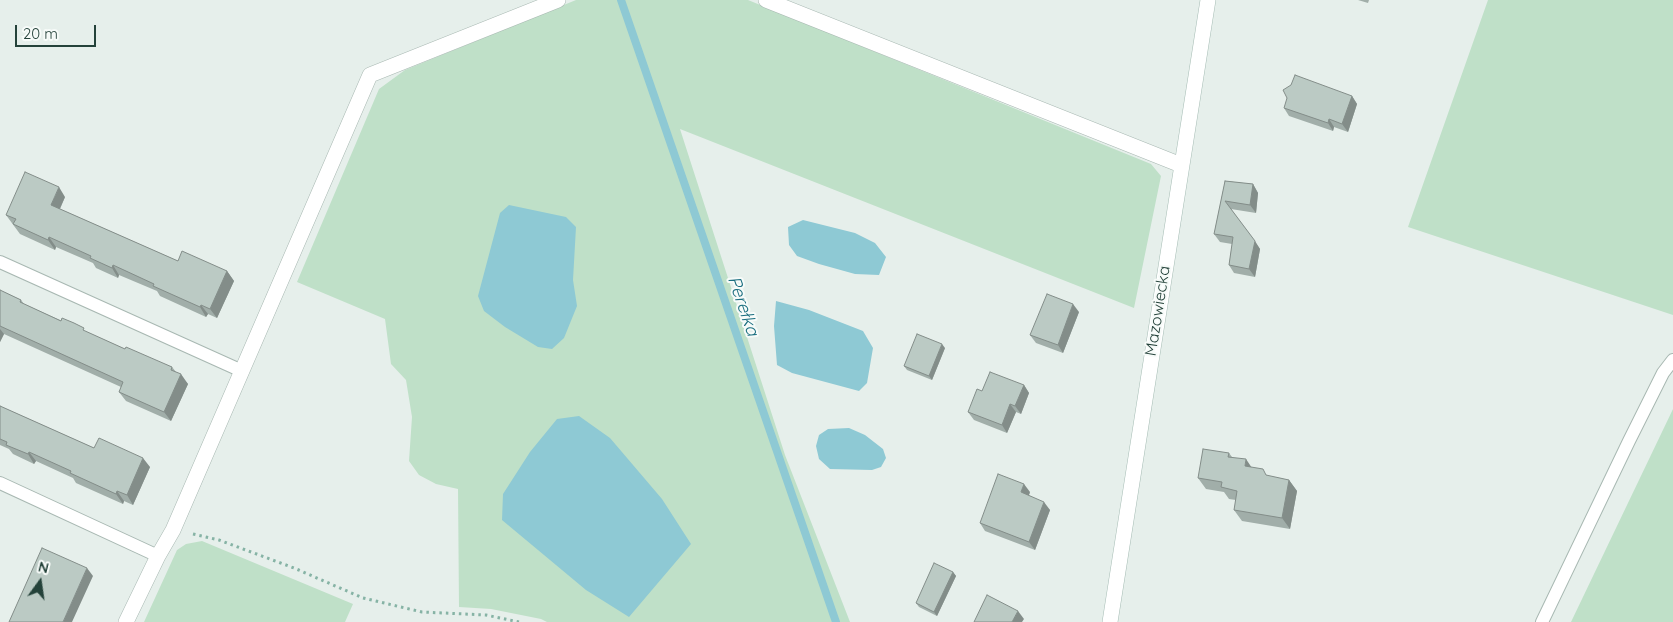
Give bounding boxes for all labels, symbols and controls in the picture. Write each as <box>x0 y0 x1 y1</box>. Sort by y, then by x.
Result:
scale bar <box>18 15 99 47</box>
text: 20 m <box>23 24 58 43</box>
street label: Mazowiecka <box>1141 265 1175 357</box>
water label: Perełka <box>723 273 763 339</box>
north arrow <box>15 557 65 607</box>
text: N <box>36 557 51 577</box>

